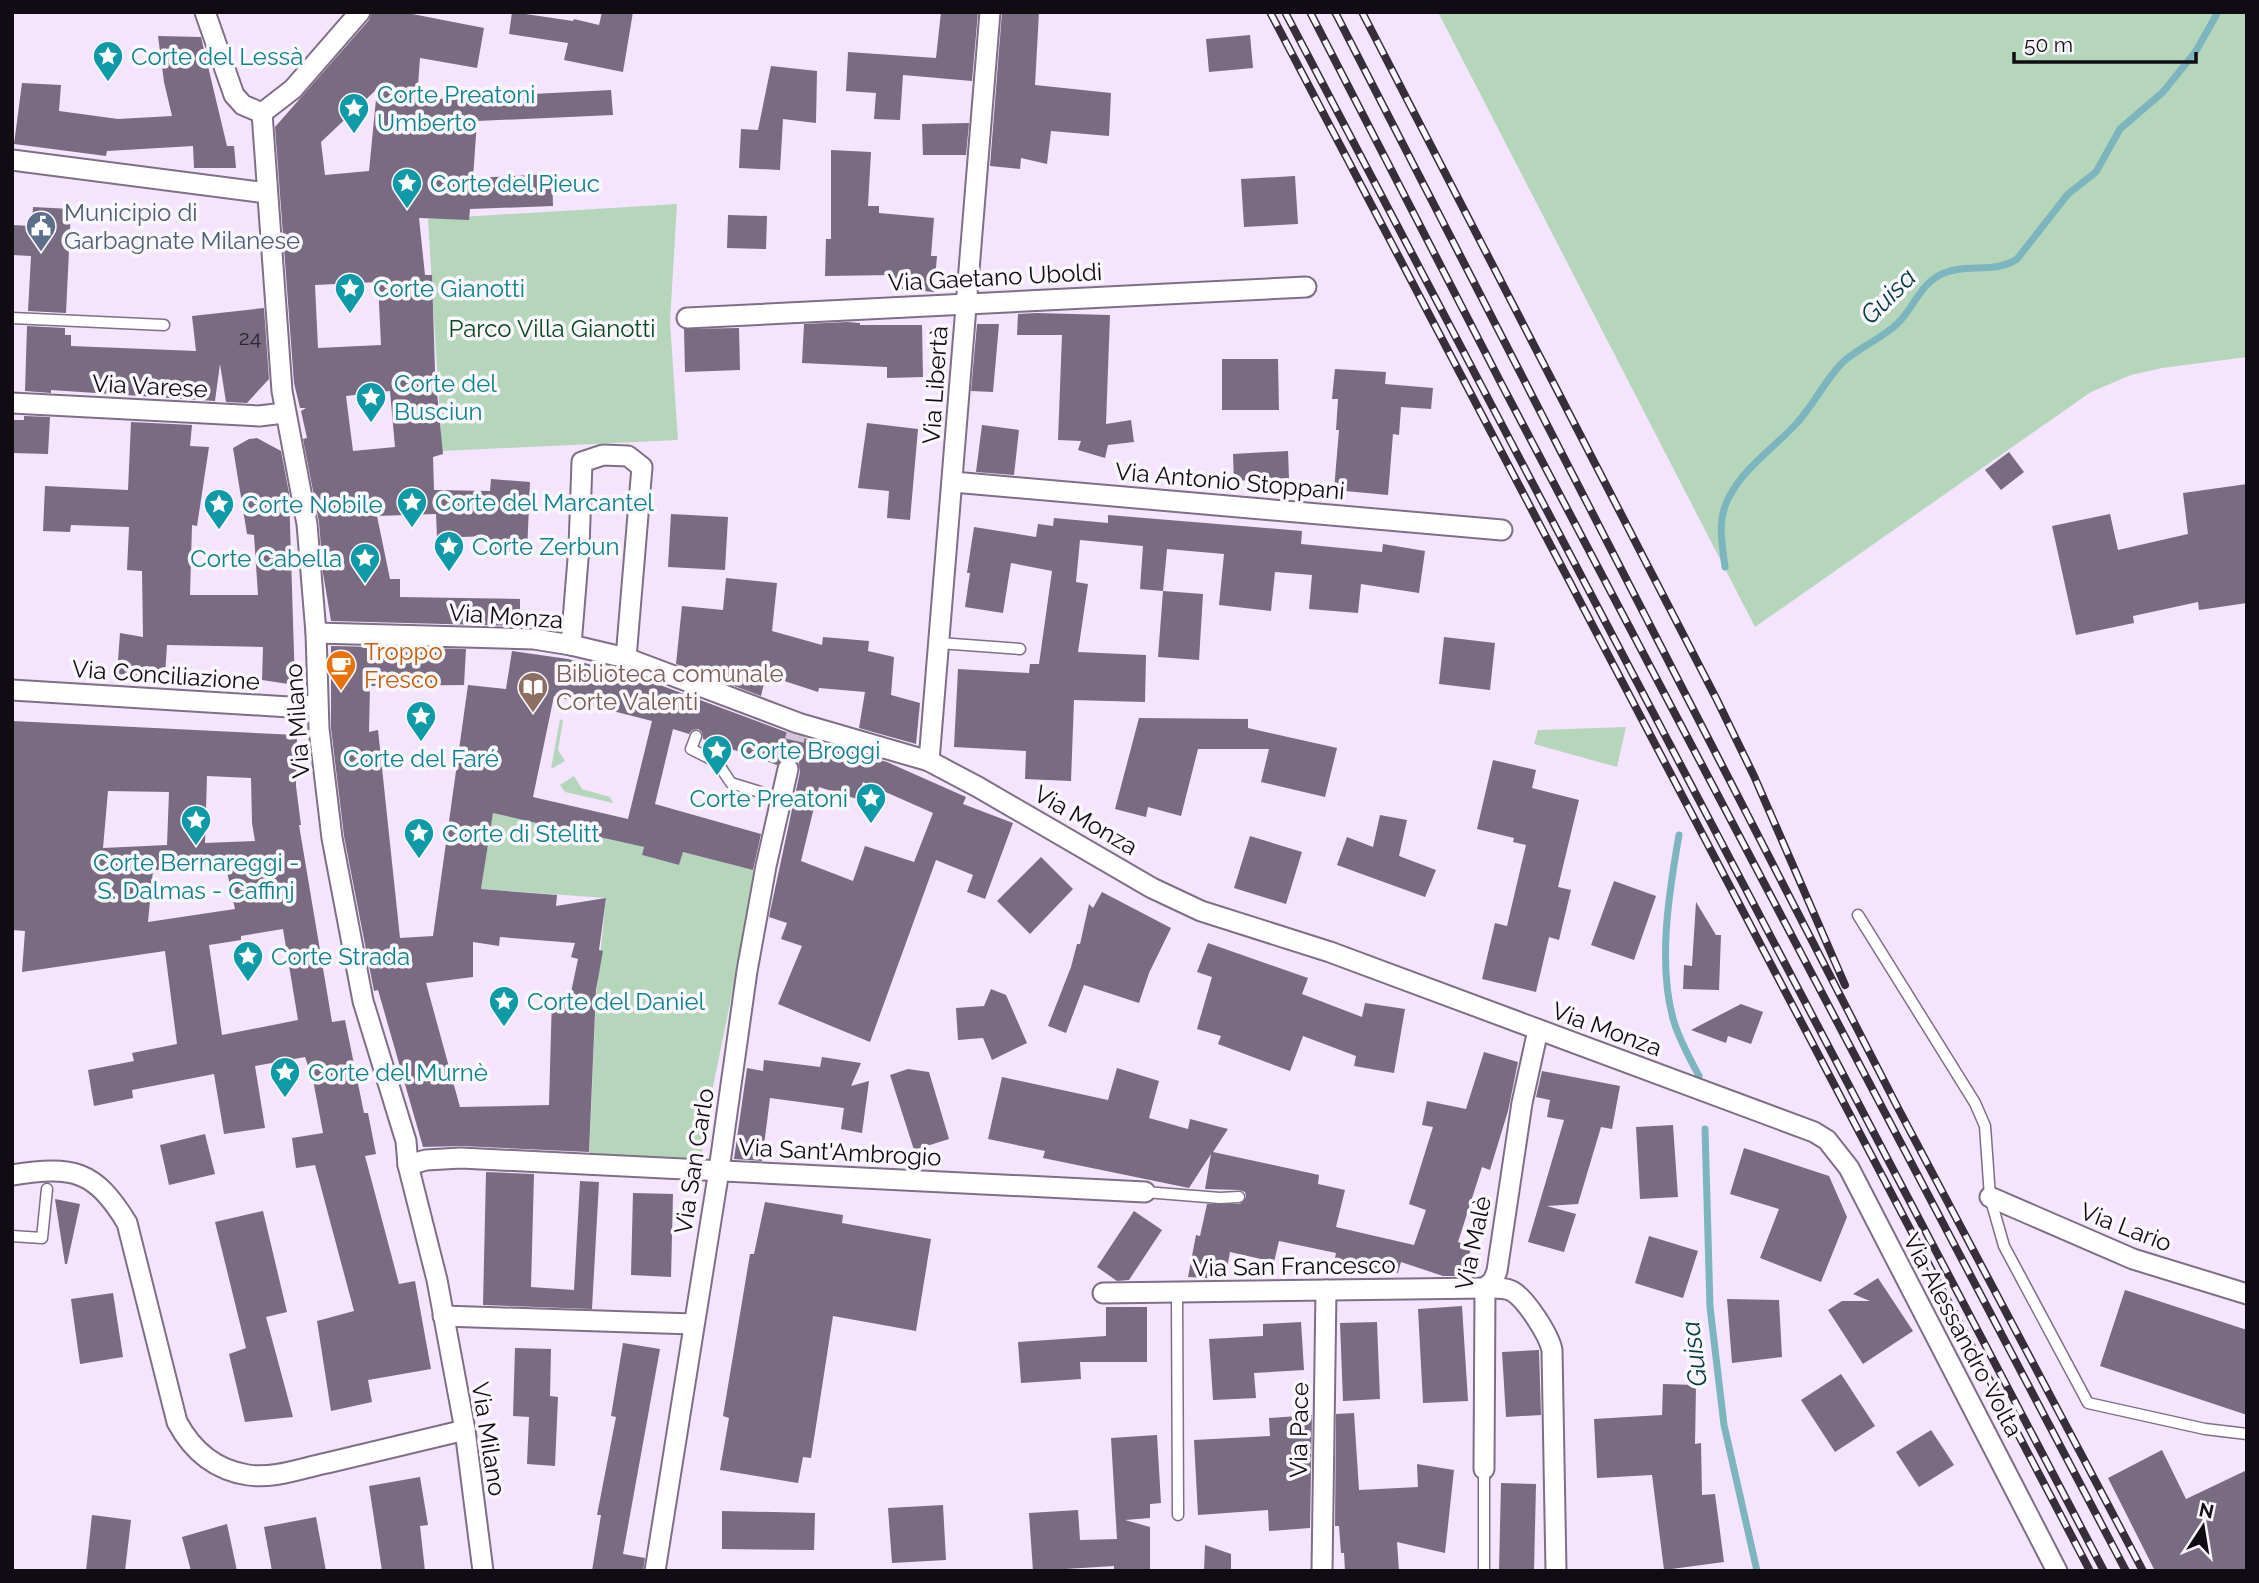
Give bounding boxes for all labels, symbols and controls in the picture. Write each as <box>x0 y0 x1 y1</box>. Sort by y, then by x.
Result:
scale bar <box>2014 21 2196 65</box>
text: 50 m <box>2024 32 2073 57</box>
place icon: Corte del Lessà <box>91 39 125 83</box>
place label: Corte del Lessà <box>131 42 303 71</box>
place label: Corte Preatoni Umberto <box>377 80 536 137</box>
place icon: Corte Preatoni Umberto <box>337 91 371 135</box>
place icon: Corte del Pieuc <box>390 166 424 210</box>
place label: Corte del Pieuc <box>430 169 600 198</box>
place label: Municipio di Garbagnate Milanese <box>64 198 300 255</box>
public building icon: Municipio di Garbagnate Milanese <box>24 209 58 253</box>
street label: Via Gaetano Uboldi <box>887 257 1103 297</box>
water label: Guisa <box>1854 262 1922 330</box>
place icon: Corte Gianotti <box>333 271 367 315</box>
place label: Corte Gianotti <box>373 274 525 303</box>
park label: Parco Villa Gianotti <box>448 314 656 343</box>
house number: 24 <box>239 325 261 350</box>
street label: Via Libertà <box>916 325 954 445</box>
street label: Via Varese <box>91 368 209 404</box>
place label: Corte del Busciun <box>394 369 497 426</box>
place icon: Corte del Busciun <box>354 380 388 424</box>
street label: Via Antonio Stoppani <box>1114 457 1346 505</box>
place icon: Corte del Marcantel <box>395 485 429 529</box>
place icon: Corte Nobile <box>202 487 236 531</box>
place label: Corte del Marcantel <box>435 488 654 517</box>
place label: Corte Nobile <box>242 490 382 519</box>
place icon: Corte Zerbun <box>432 529 466 573</box>
place label: Corte Zerbun <box>472 532 620 561</box>
place icon: Corte Cabella <box>348 541 382 585</box>
place label: Corte Cabella <box>190 544 342 573</box>
street label: Via Monza <box>448 598 564 634</box>
place label: Troppo Fresco <box>364 637 443 694</box>
cafe icon: Troppo Fresco <box>324 648 358 692</box>
street label: Via Conciliazione <box>71 654 261 696</box>
place label: Biblioteca comunale Corte Valenti <box>556 659 784 716</box>
street label: Via Milano <box>279 663 315 779</box>
library icon: Biblioteca comunale Corte Valenti <box>516 670 550 714</box>
place icon: Corte del Faré <box>404 699 438 743</box>
place icon: Corte Broggi <box>700 733 734 777</box>
place label: Corte Broggi <box>740 736 880 765</box>
place label: Corte del Faré <box>343 744 499 773</box>
street label: Via Monza <box>1029 779 1143 861</box>
place icon: Corte Preatoni <box>854 781 888 825</box>
place label: Corte Preatoni <box>689 784 848 813</box>
place icon: Corte Bernareggi - S. Dalmas - Caffinj <box>179 803 213 847</box>
place icon: Corte di Stelitt <box>402 816 436 860</box>
place label: Corte di Stelitt <box>442 819 600 848</box>
place label: Corte Bernareggi - S. Dalmas - Caffinj <box>93 848 299 905</box>
place icon: Corte Strada <box>231 939 265 983</box>
place label: Corte Strada <box>271 942 410 971</box>
place icon: Corte del Daniel <box>487 984 521 1028</box>
place label: Corte del Daniel <box>527 987 706 1016</box>
street label: Via Monza <box>1548 996 1666 1062</box>
place icon: Corte del Murnè <box>268 1055 302 1099</box>
place label: Corte del Murnè <box>308 1058 488 1087</box>
street label: Via San Carlo <box>668 1086 720 1236</box>
street label: Via Sant'Ambrogio <box>738 1132 942 1172</box>
street label: Via Malè <box>1449 1193 1497 1293</box>
street label: Via Lario <box>2076 1196 2176 1258</box>
street label: Via Alessandro Volta <box>1897 1228 2029 1442</box>
street label: Via San Francesco <box>1192 1250 1396 1282</box>
water label: Guisa <box>1675 1319 1713 1389</box>
street label: Via Milano <box>466 1380 512 1498</box>
street label: Via Pace <box>1284 1382 1314 1478</box>
north arrow <box>2168 1492 2238 1562</box>
text: N <box>2197 1498 2216 1523</box>

